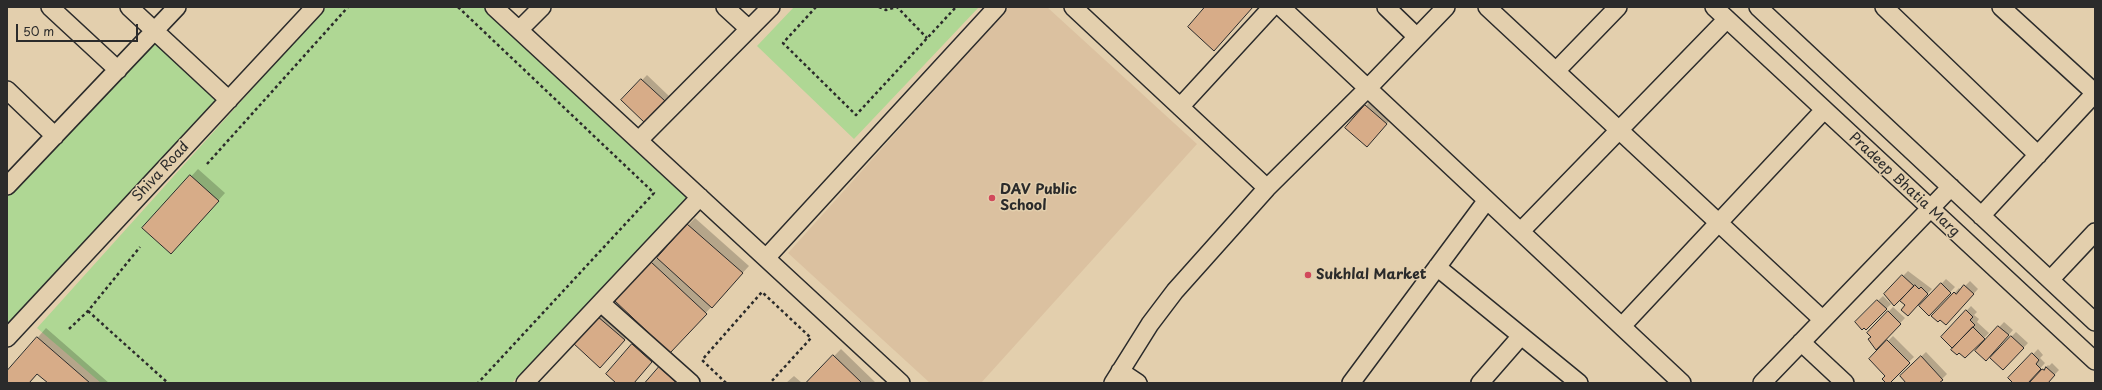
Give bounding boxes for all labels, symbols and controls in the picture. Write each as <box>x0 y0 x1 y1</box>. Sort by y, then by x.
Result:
scale bar <box>18 16 140 42</box>
text: 50 m <box>23 22 54 40</box>
street label: Pradeep Bhatia Marg <box>1845 129 1963 241</box>
street label: Shiva Road <box>129 139 193 205</box>
place label: DAV Public School <box>1000 182 1077 214</box>
marker: DAV Public School <box>987 193 997 203</box>
place label: Sukhlal Market <box>1316 267 1426 283</box>
marker: Sukhlal Market <box>1303 270 1313 280</box>

